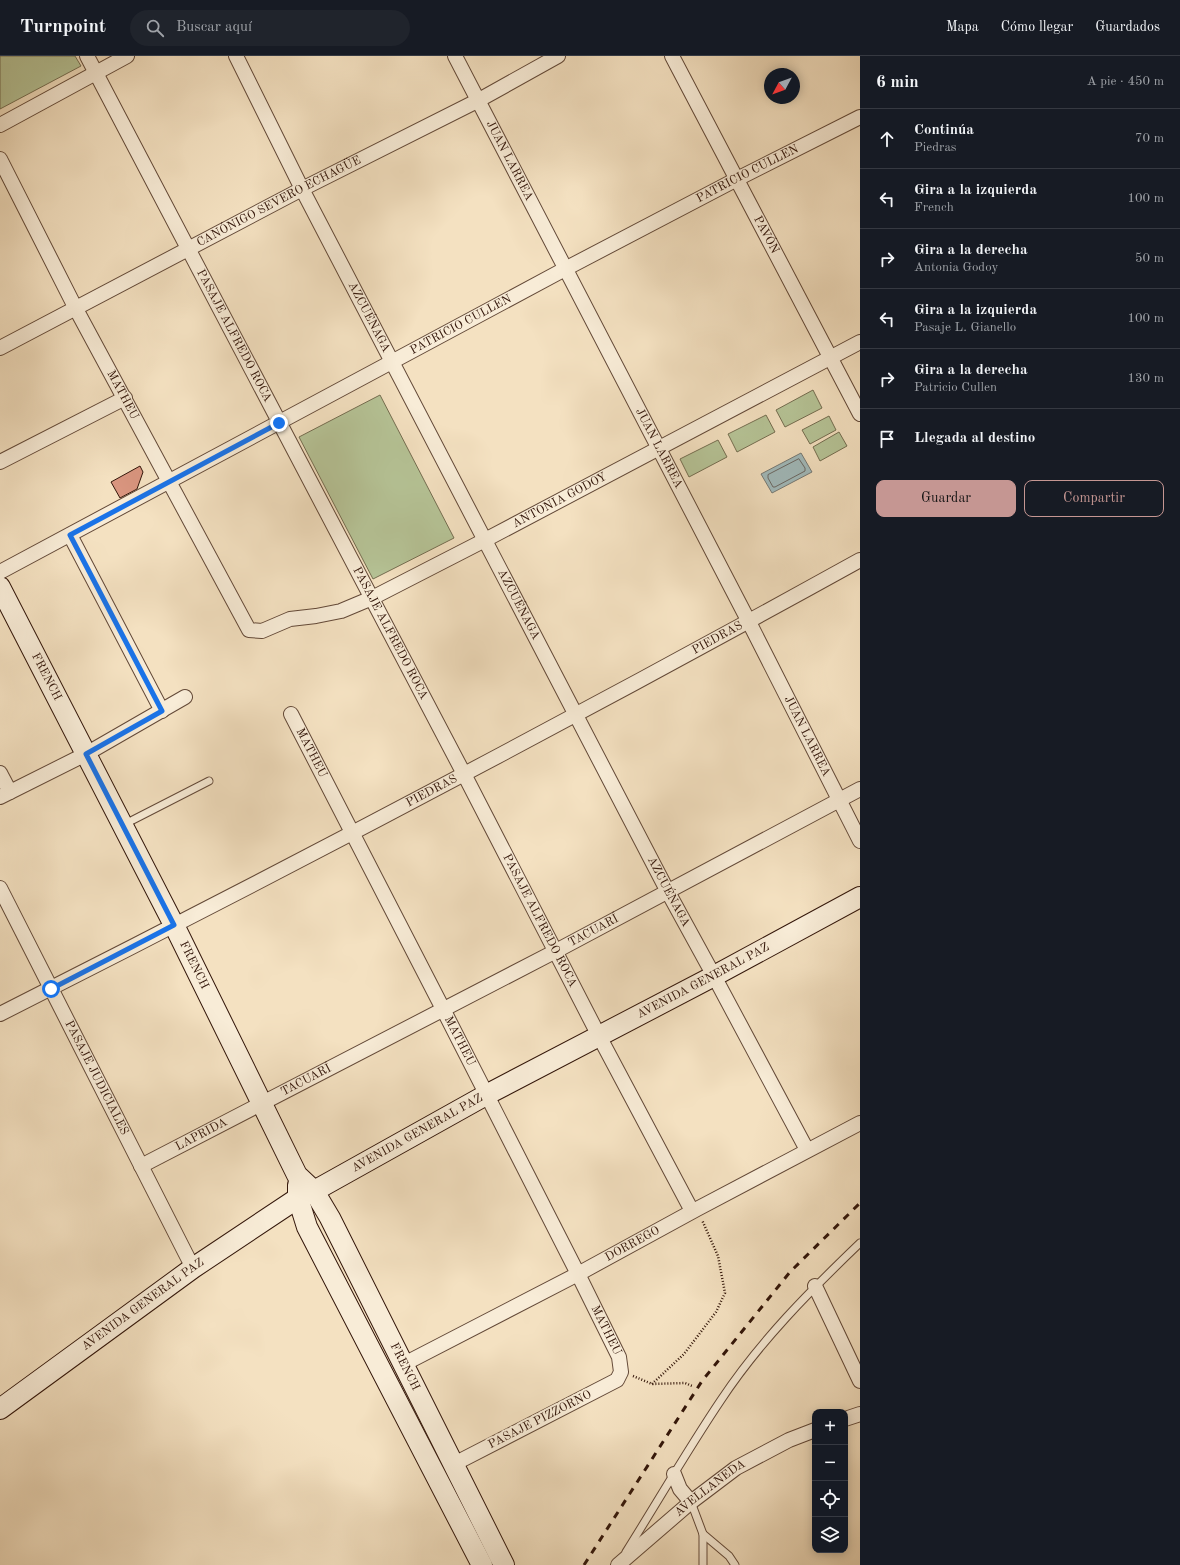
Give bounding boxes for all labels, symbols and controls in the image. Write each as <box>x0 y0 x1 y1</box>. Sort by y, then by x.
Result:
search box <box>130 10 410 46</box>
icon: search <box>144 17 166 39</box>
text: Turnpoint <box>20 18 106 37</box>
text: Buscar aquí <box>176 20 252 35</box>
text: Mapa <box>946 20 979 34</box>
text: Cómo llegar <box>1001 20 1073 34</box>
text: Guardados <box>1095 20 1160 34</box>
north arrow <box>764 68 800 104</box>
text: 6 min <box>876 74 919 91</box>
text: A pie · 450 m <box>1087 75 1164 88</box>
street label: JUAN LARREA <box>484 119 535 203</box>
text: Continúa <box>914 123 974 138</box>
icon: ahead <box>876 128 898 150</box>
text: 70 m <box>1135 132 1164 145</box>
text: Piedras <box>914 141 957 154</box>
street label: PATRICIO CULLEN <box>695 143 801 205</box>
street label: CANÓNIGO SEVERO ECHAGÜE <box>195 154 363 249</box>
text: Gira a la izquierda <box>914 183 1037 198</box>
icon: left <box>876 188 898 210</box>
text: 100 m <box>1127 192 1164 205</box>
text: French <box>914 201 954 214</box>
street label: PAVÓN <box>751 214 781 256</box>
text: Gira a la derecha <box>914 243 1028 258</box>
icon: right <box>876 248 898 270</box>
text: 50 m <box>1135 252 1164 265</box>
text: Antonia Godoy <box>914 261 998 274</box>
street label: PASAJE ALFREDO ROCA <box>194 268 274 404</box>
street label: AZCUÉNAGA <box>346 280 392 354</box>
street label: PATRICIO CULLEN <box>408 293 514 357</box>
text: Gira a la izquierda <box>914 303 1037 318</box>
icon: left <box>876 308 898 330</box>
text: 100 m <box>1127 312 1164 325</box>
text: Pasaje L. Gianello <box>914 321 1016 334</box>
text: Gira a la derecha <box>914 363 1028 378</box>
icon: right <box>876 368 898 390</box>
street label: MATHEU <box>104 369 141 422</box>
text: 130 m <box>1127 372 1164 385</box>
text: Patricio Cullen <box>914 381 997 394</box>
street label: JUAN LARREA <box>633 406 684 490</box>
route end <box>270 414 288 432</box>
icon: arrive <box>876 428 898 450</box>
text: Llegada al destino <box>914 431 1035 446</box>
street label: ANTONIA GODOY <box>511 471 609 530</box>
button: Guardar <box>876 480 1016 517</box>
button: Compartir <box>1024 480 1164 517</box>
street label: PASAJE ALFREDO ROCA <box>350 565 430 702</box>
street label: AZCUÉNAGA <box>495 567 542 642</box>
street label: PIEDRAS <box>690 620 745 657</box>
street label: FRENCH <box>29 651 63 703</box>
street label: JUAN LARREA <box>782 694 832 778</box>
street label: MATHEU <box>293 726 329 780</box>
street label: PIEDRAS <box>404 773 459 809</box>
street label: PASAJE ALFREDO ROCA <box>500 852 579 989</box>
street label: AZCUÉNAGA <box>645 855 692 929</box>
street label: TACUARÍ <box>567 910 621 949</box>
street label: FRENCH <box>177 939 211 991</box>
street label: AVENIDA GENERAL PAZ <box>635 941 772 1021</box>
route start <box>42 980 60 998</box>
street label: MATHEU <box>442 1014 477 1068</box>
street label: PASAJE JUDICIALES <box>62 1019 130 1137</box>
street label: TACUARÍ <box>279 1060 334 1098</box>
street label: AVENIDA GENERAL PAZ <box>350 1092 485 1175</box>
street label: LAPRIDA <box>174 1116 229 1153</box>
street label: DORREGO <box>603 1225 662 1264</box>
street label: AVENIDA GENERAL PAZ <box>80 1256 206 1353</box>
street label: MATHEU <box>588 1303 623 1358</box>
street label: FRENCH <box>388 1341 422 1393</box>
street label: PASAJE PIZZORNO <box>486 1389 594 1451</box>
map controls <box>812 1409 848 1553</box>
button: + <box>812 1409 848 1445</box>
button: − <box>812 1445 848 1481</box>
street label: AVELLANEDA <box>673 1458 747 1519</box>
button: locate <box>812 1481 848 1517</box>
button: layers <box>812 1517 848 1553</box>

